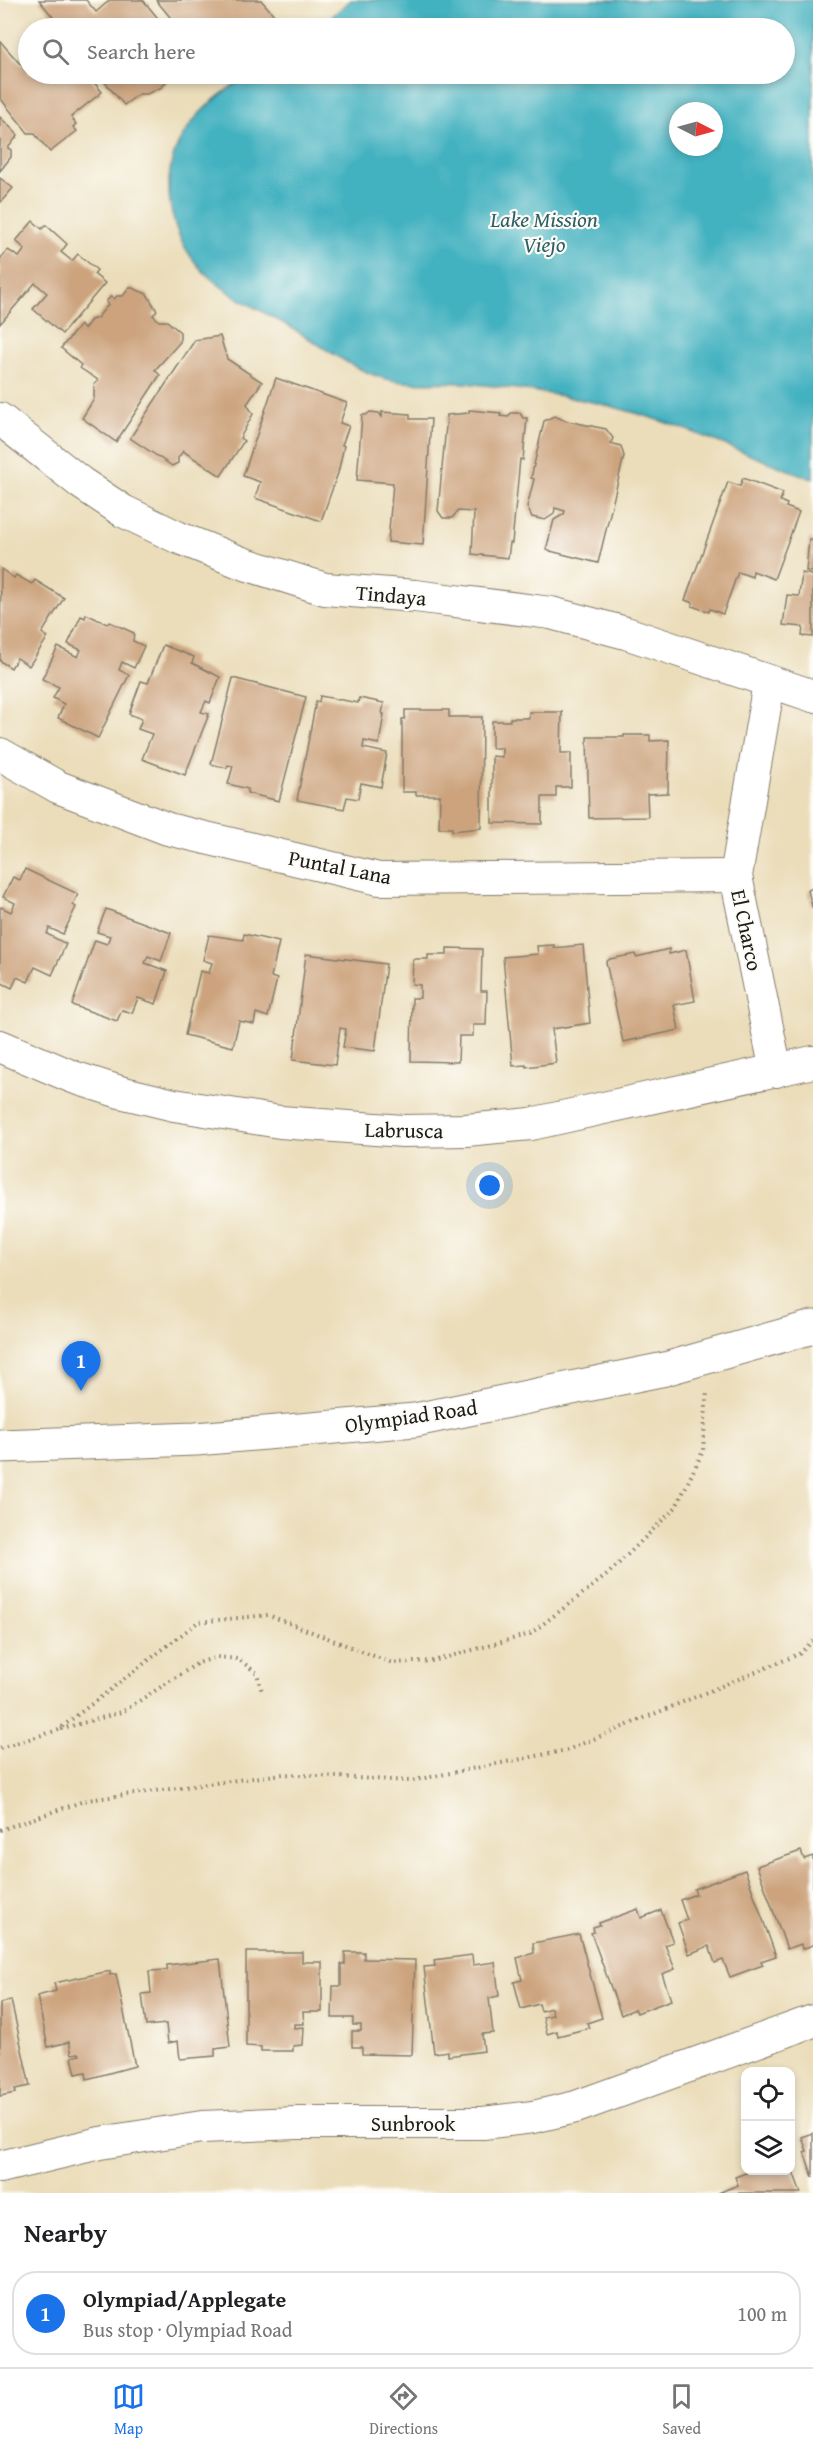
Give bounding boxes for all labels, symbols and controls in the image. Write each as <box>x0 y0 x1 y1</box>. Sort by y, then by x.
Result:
search box <box>18 18 795 84</box>
icon: search <box>39 35 72 68</box>
text: Search here <box>87 35 196 67</box>
north arrow <box>669 102 723 156</box>
water label: Lake Mission Viejo <box>489 203 598 260</box>
street label: Tindaya <box>354 576 428 614</box>
street label: Puntal Lana <box>286 842 394 892</box>
street label: El Charco <box>723 886 771 974</box>
street label: Labrusca <box>364 1114 444 1146</box>
your location <box>475 1171 504 1200</box>
pin: 1 <box>62 1342 100 1391</box>
street label: Olympiad Road <box>343 1391 480 1441</box>
map controls <box>741 2067 795 2175</box>
button: locate <box>741 2067 795 2121</box>
street label: Sunbrook <box>371 2108 456 2139</box>
button: layers <box>741 2121 795 2175</box>
text: Nearby <box>24 2213 107 2252</box>
text: Olympiad/Applegate <box>83 2283 286 2315</box>
text: 1 <box>40 2299 51 2328</box>
text: 100 m <box>737 2299 787 2328</box>
text: Bus stop · Olympiad Road <box>83 2315 292 2344</box>
tab: Map <box>112 2380 145 2440</box>
tab: Directions <box>369 2380 438 2440</box>
tab: Saved <box>662 2380 701 2440</box>

